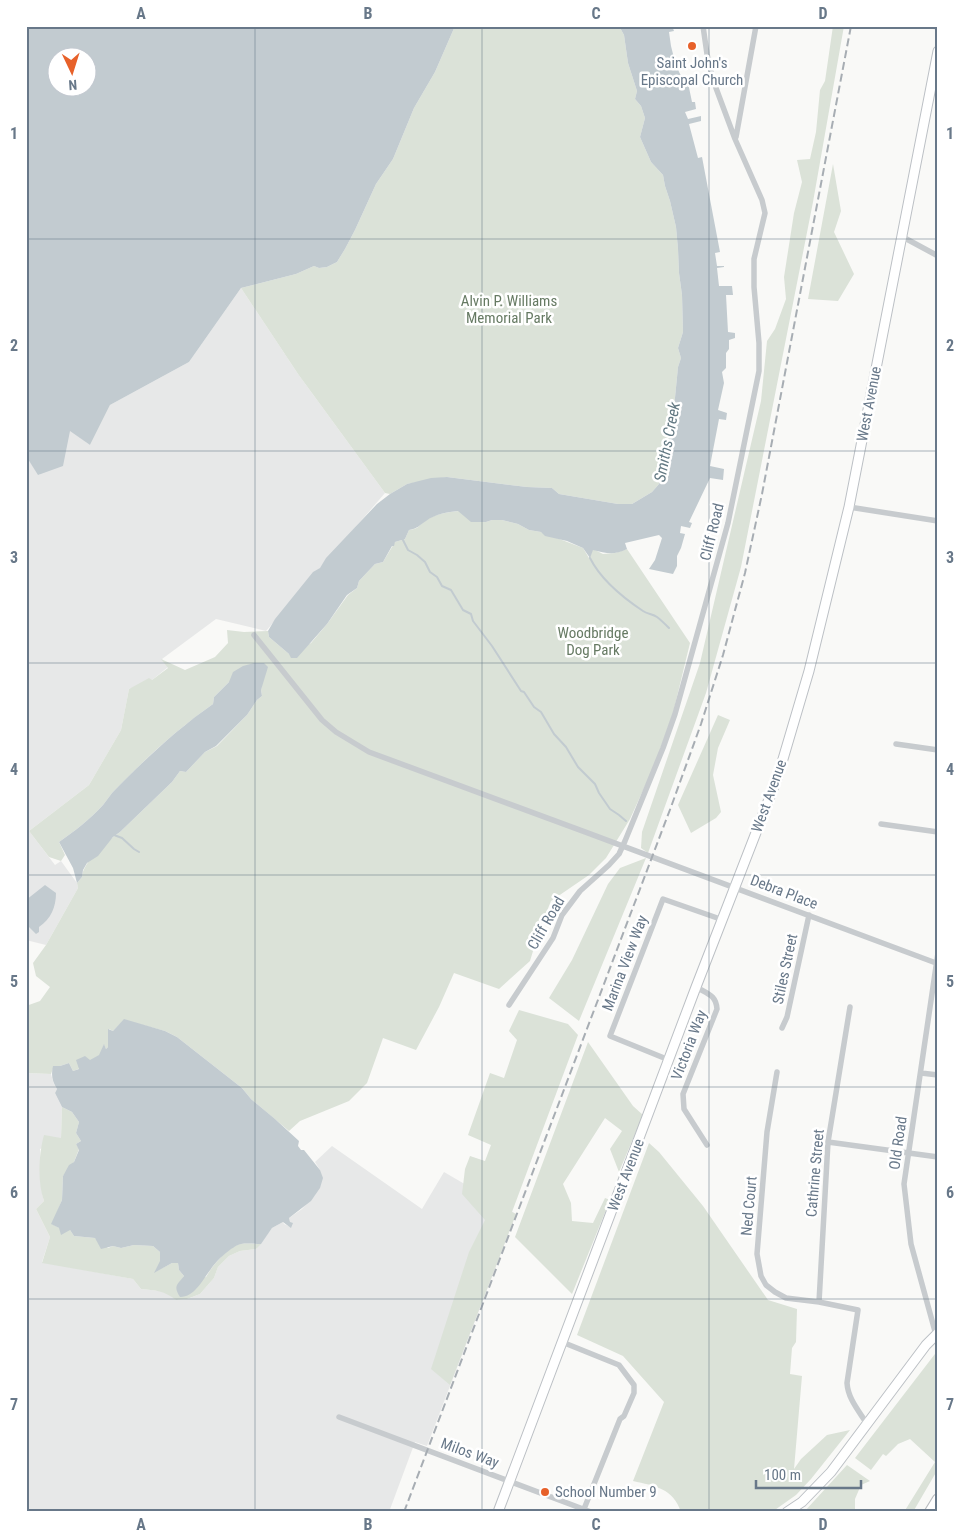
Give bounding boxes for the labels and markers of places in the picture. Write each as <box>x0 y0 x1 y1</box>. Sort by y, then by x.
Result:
marker: Saint John's Episcopal Church <box>686 40 698 52</box>
place label: Saint John's Episcopal Church <box>641 54 743 89</box>
place label: School Number 9 <box>555 1483 657 1501</box>
marker: School Number 9 <box>539 1486 551 1498</box>

